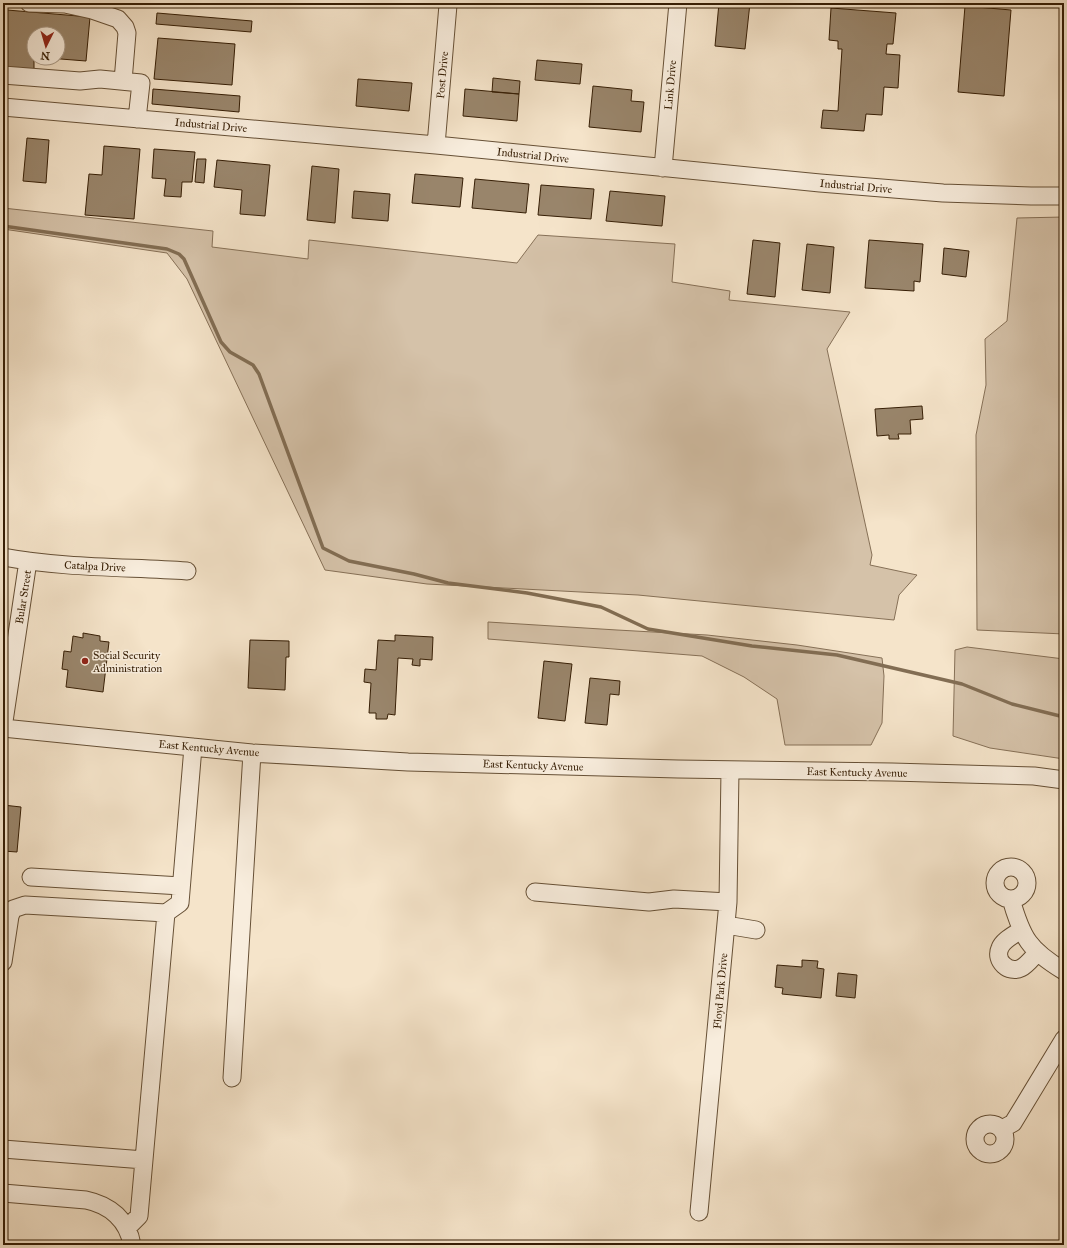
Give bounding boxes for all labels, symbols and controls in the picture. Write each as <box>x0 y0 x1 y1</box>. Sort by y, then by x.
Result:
north arrow <box>26 26 66 66</box>
text: N <box>39 49 50 62</box>
street label: Post Drive <box>434 50 451 99</box>
street label: Link Drive <box>662 59 679 111</box>
street label: Industrial Drive <box>174 116 248 135</box>
street label: Industrial Drive <box>496 145 570 166</box>
street label: Industrial Drive <box>819 177 893 196</box>
street label: Catalpa Drive <box>64 558 126 575</box>
street label: Bular Street <box>13 569 34 625</box>
place label: Social Security Administration <box>92 649 162 675</box>
marker: Social Security Administration <box>80 656 90 666</box>
street label: East Kentucky Avenue <box>158 738 260 759</box>
street label: East Kentucky Avenue <box>482 757 584 774</box>
street label: East Kentucky Avenue <box>806 765 908 780</box>
street label: Floyd Park Drive <box>711 952 730 1030</box>

